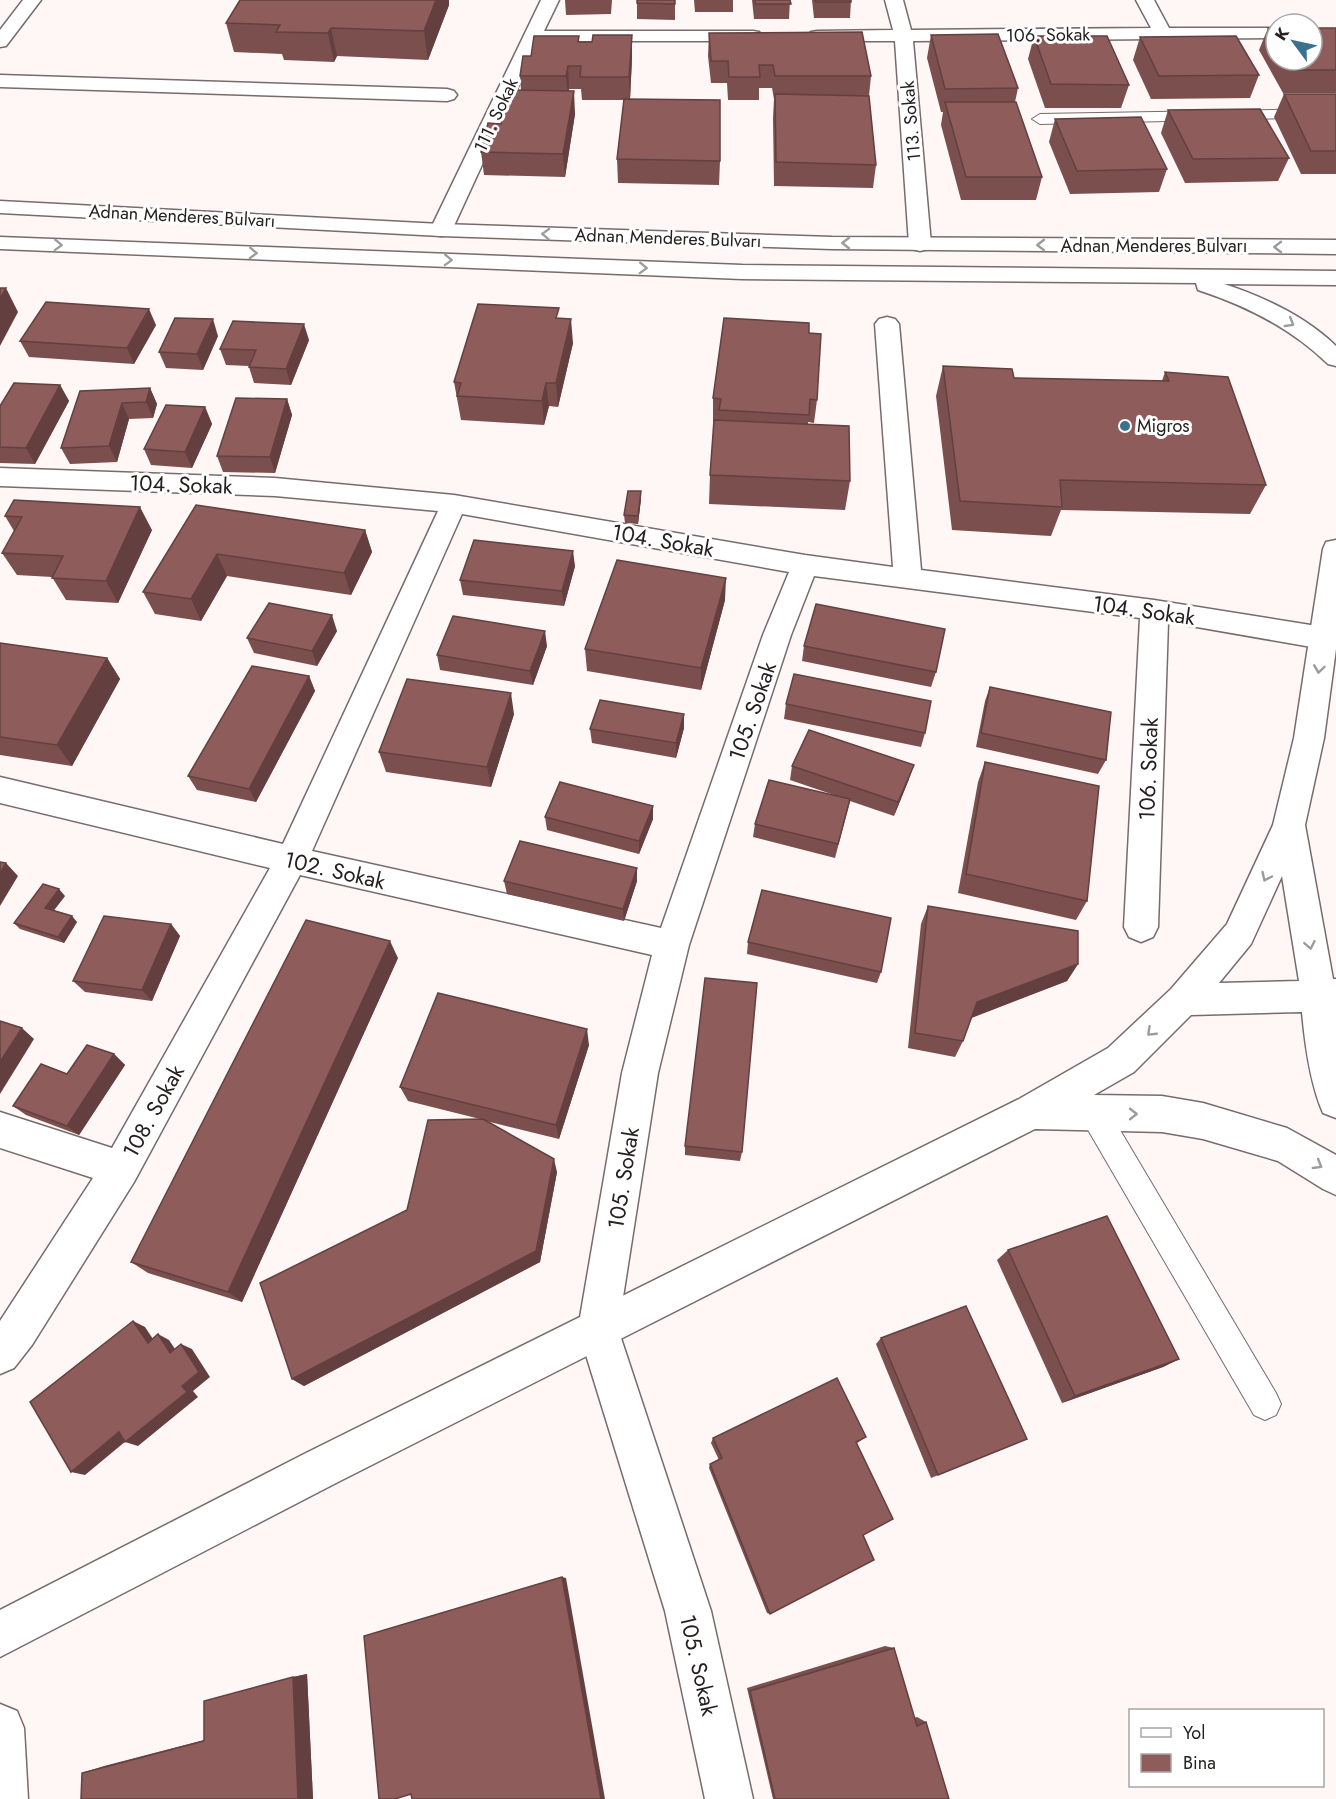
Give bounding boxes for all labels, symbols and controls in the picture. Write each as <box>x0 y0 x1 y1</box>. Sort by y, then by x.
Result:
north arrow <box>1264 12 1324 72</box>
street label: 106. Sokak <box>1006 21 1090 49</box>
text: K <box>1269 22 1295 45</box>
street label: 111. Sokak <box>467 74 525 156</box>
street label: 113. Sokak <box>895 80 927 162</box>
street label: Adnan Menderes Bulvarı <box>88 198 276 234</box>
street label: Adnan Menderes Bulvarı <box>574 222 762 254</box>
one-way arrow <box>541 227 550 240</box>
street label: Adnan Menderes Bulvarı <box>1061 233 1247 259</box>
one-way arrow <box>841 237 850 249</box>
one-way arrow <box>54 239 63 251</box>
one-way arrow <box>1036 239 1045 251</box>
one-way arrow <box>1273 240 1282 253</box>
one-way arrow <box>249 246 258 259</box>
one-way arrow <box>444 254 453 267</box>
one-way arrow <box>639 261 648 274</box>
one-way arrow <box>1284 315 1294 327</box>
place label: Migros <box>1137 413 1190 439</box>
marker: Migros <box>1118 419 1132 433</box>
street label: 104. Sokak <box>129 466 233 502</box>
street label: 104. Sokak <box>609 515 717 565</box>
street label: 104. Sokak <box>1091 587 1198 633</box>
street label: 105. Sokak <box>720 657 784 765</box>
one-way arrow <box>1313 664 1325 674</box>
street label: 106. Sokak <box>1130 717 1166 821</box>
street label: 102. Sokak <box>281 843 389 897</box>
one-way arrow <box>1261 871 1273 882</box>
one-way arrow <box>1303 939 1316 949</box>
one-way arrow <box>1147 1024 1158 1035</box>
street label: 108. Sokak <box>114 1058 192 1163</box>
one-way arrow <box>1128 1107 1137 1120</box>
street label: 105. Sokak <box>599 1124 647 1231</box>
one-way arrow <box>1312 1157 1322 1169</box>
street label: 105. Sokak <box>672 1611 726 1719</box>
legend <box>1129 1709 1324 1787</box>
text: Yol <box>1183 1720 1205 1746</box>
text: Bina <box>1183 1750 1216 1776</box>

